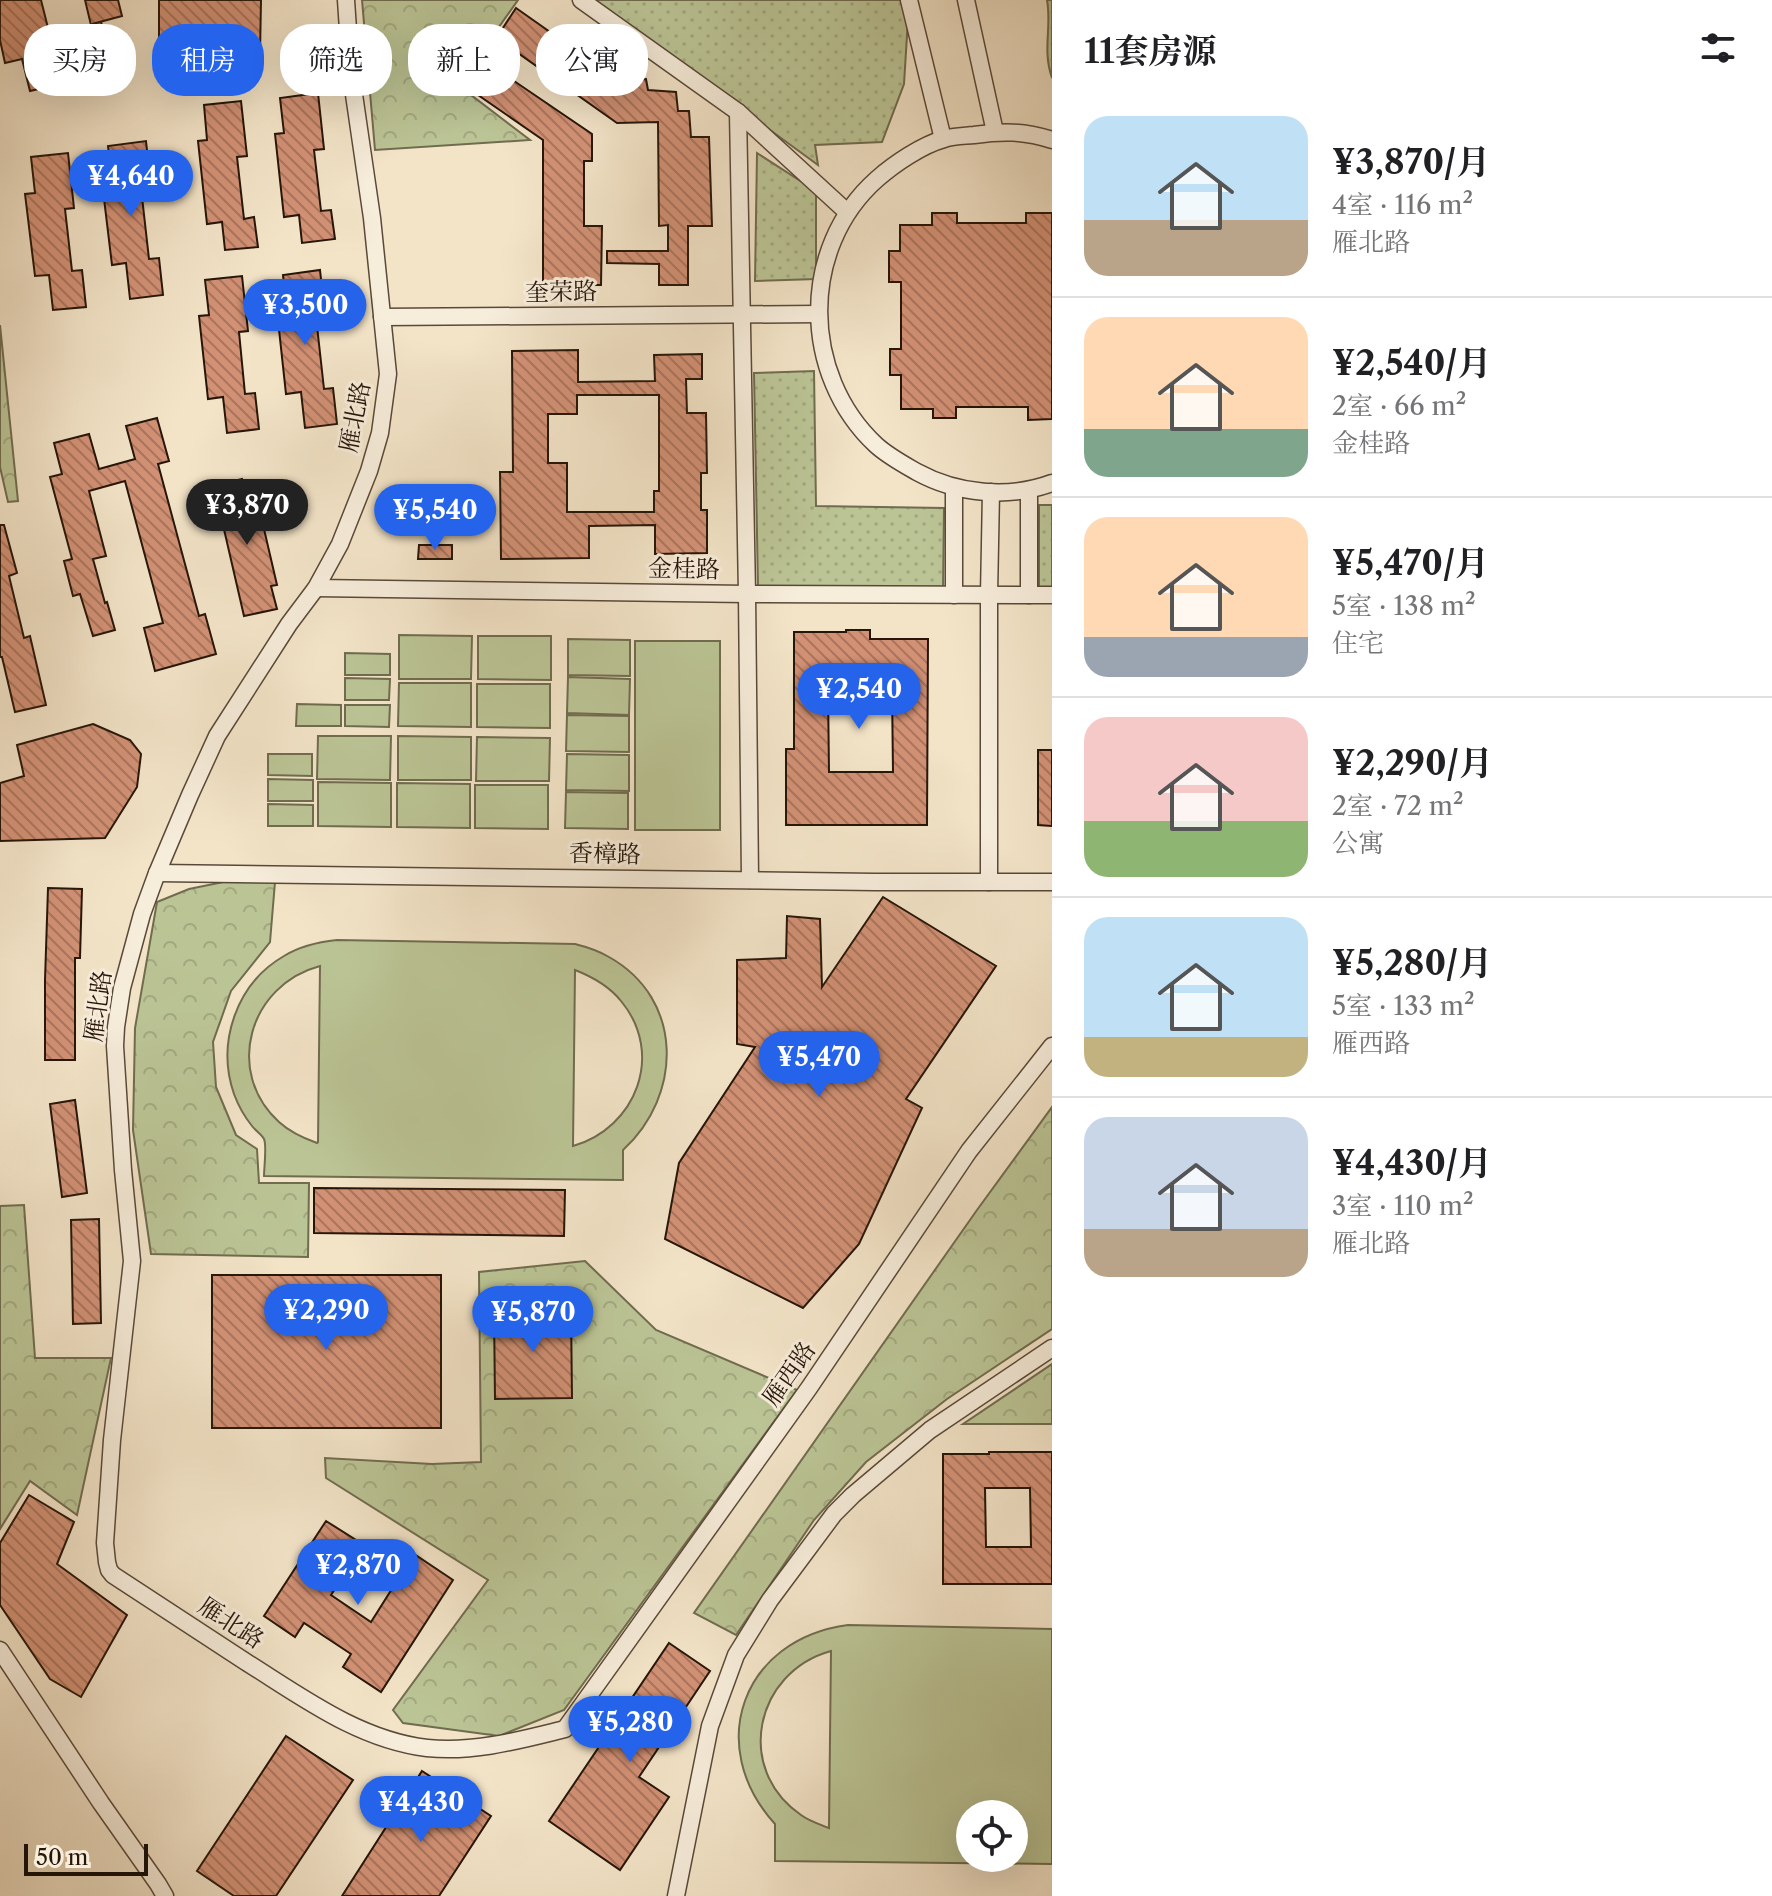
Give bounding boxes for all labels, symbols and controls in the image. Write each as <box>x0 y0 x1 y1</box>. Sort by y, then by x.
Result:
chip: 买房 <box>24 24 136 96</box>
chip: 租房 <box>152 24 264 96</box>
chip: 筛选 <box>280 24 392 96</box>
chip: 新上 <box>408 24 520 96</box>
chip: 公寓 <box>536 24 648 96</box>
icon: filters <box>1696 26 1740 70</box>
text: 11套房源 <box>1084 30 1217 72</box>
text: ¥3,870/月 <box>1332 141 1490 183</box>
icon: home <box>1148 148 1244 244</box>
pin: ¥4,640 <box>66 150 196 218</box>
text: ¥4,640 <box>87 160 175 192</box>
text: 4室 · 116 m² <box>1332 189 1473 221</box>
text: 雁北路 <box>1332 226 1410 258</box>
street label: 奎荣路 <box>525 276 597 307</box>
pin: ¥3,500 <box>240 279 370 347</box>
text: ¥3,500 <box>261 289 349 321</box>
text: ¥2,540/月 <box>1332 342 1491 384</box>
icon: home <box>1148 349 1244 445</box>
street label: 雁北路 <box>333 379 376 455</box>
text: 2室 · 66 m² <box>1332 390 1466 422</box>
text: 金桂路 <box>1332 427 1410 459</box>
pin: ¥3,870 <box>182 479 312 547</box>
pin: ¥5,540 <box>370 484 500 552</box>
text: ¥3,870 <box>204 489 290 521</box>
text: ¥5,540 <box>392 494 478 526</box>
text: ¥5,470/月 <box>1332 542 1489 584</box>
icon: home <box>1148 549 1244 645</box>
street label: 金桂路 <box>648 553 720 584</box>
text: 5室 · 138 m² <box>1332 590 1476 622</box>
text: 住宅 <box>1332 627 1384 659</box>
pin: ¥2,540 <box>794 663 924 731</box>
text: ¥2,540 <box>816 673 902 705</box>
text: ¥2,290/月 <box>1332 742 1493 784</box>
icon: home <box>1148 749 1244 845</box>
text: 2室 · 72 m² <box>1332 790 1464 822</box>
text: 公寓 <box>1332 827 1384 859</box>
street label: 香樟路 <box>569 838 641 869</box>
text: ¥5,280/月 <box>1332 942 1492 984</box>
icon: home <box>1148 949 1244 1045</box>
street label: 雁北路 <box>78 968 117 1044</box>
text: 5室 · 133 m² <box>1332 990 1475 1022</box>
text: 雁西路 <box>1332 1027 1410 1059</box>
pin: ¥5,470 <box>754 1031 884 1099</box>
text: ¥5,470 <box>777 1041 861 1073</box>
text: ¥4,430/月 <box>1332 1142 1492 1184</box>
icon: home <box>1148 1149 1244 1245</box>
text: 3室 · 110 m² <box>1332 1190 1474 1222</box>
text: 雁北路 <box>1332 1227 1410 1259</box>
pin: ¥2,290 <box>261 1284 391 1352</box>
pin: ¥5,870 <box>468 1286 598 1354</box>
text: ¥2,290 <box>282 1294 370 1326</box>
text: ¥5,870 <box>490 1296 576 1328</box>
street label: 雁西路 <box>756 1336 821 1412</box>
pin: ¥2,870 <box>293 1539 423 1607</box>
text: ¥2,870 <box>315 1549 401 1581</box>
street label: 雁北路 <box>193 1591 269 1654</box>
pin: ¥5,280 <box>565 1696 695 1764</box>
text: ¥5,280 <box>586 1706 674 1738</box>
pin: ¥4,430 <box>356 1776 486 1844</box>
text: ¥4,430 <box>377 1786 465 1818</box>
map controls <box>956 1800 1028 1872</box>
button: locate <box>956 1800 1028 1872</box>
scale bar <box>24 1840 148 1876</box>
text: 50 m <box>36 1844 88 1871</box>

